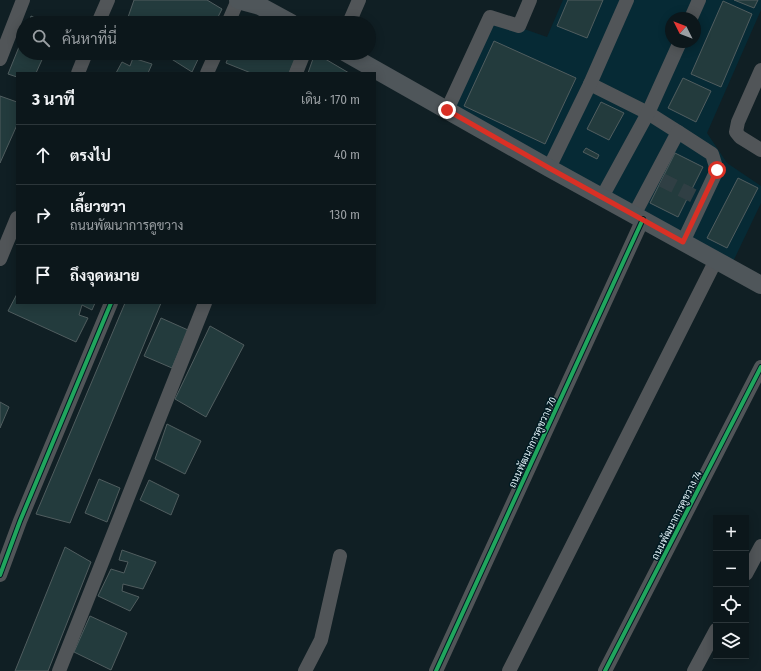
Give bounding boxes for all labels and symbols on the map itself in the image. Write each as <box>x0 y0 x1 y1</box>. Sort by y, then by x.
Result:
north arrow <box>665 12 701 48</box>
route end <box>438 101 456 119</box>
route start <box>708 161 726 179</box>
street label: ถนนพัฒนาการคูขวาง 70 <box>506 395 560 490</box>
street label: ถนนพัฒนาการคูขวาง 74 <box>648 468 705 562</box>

